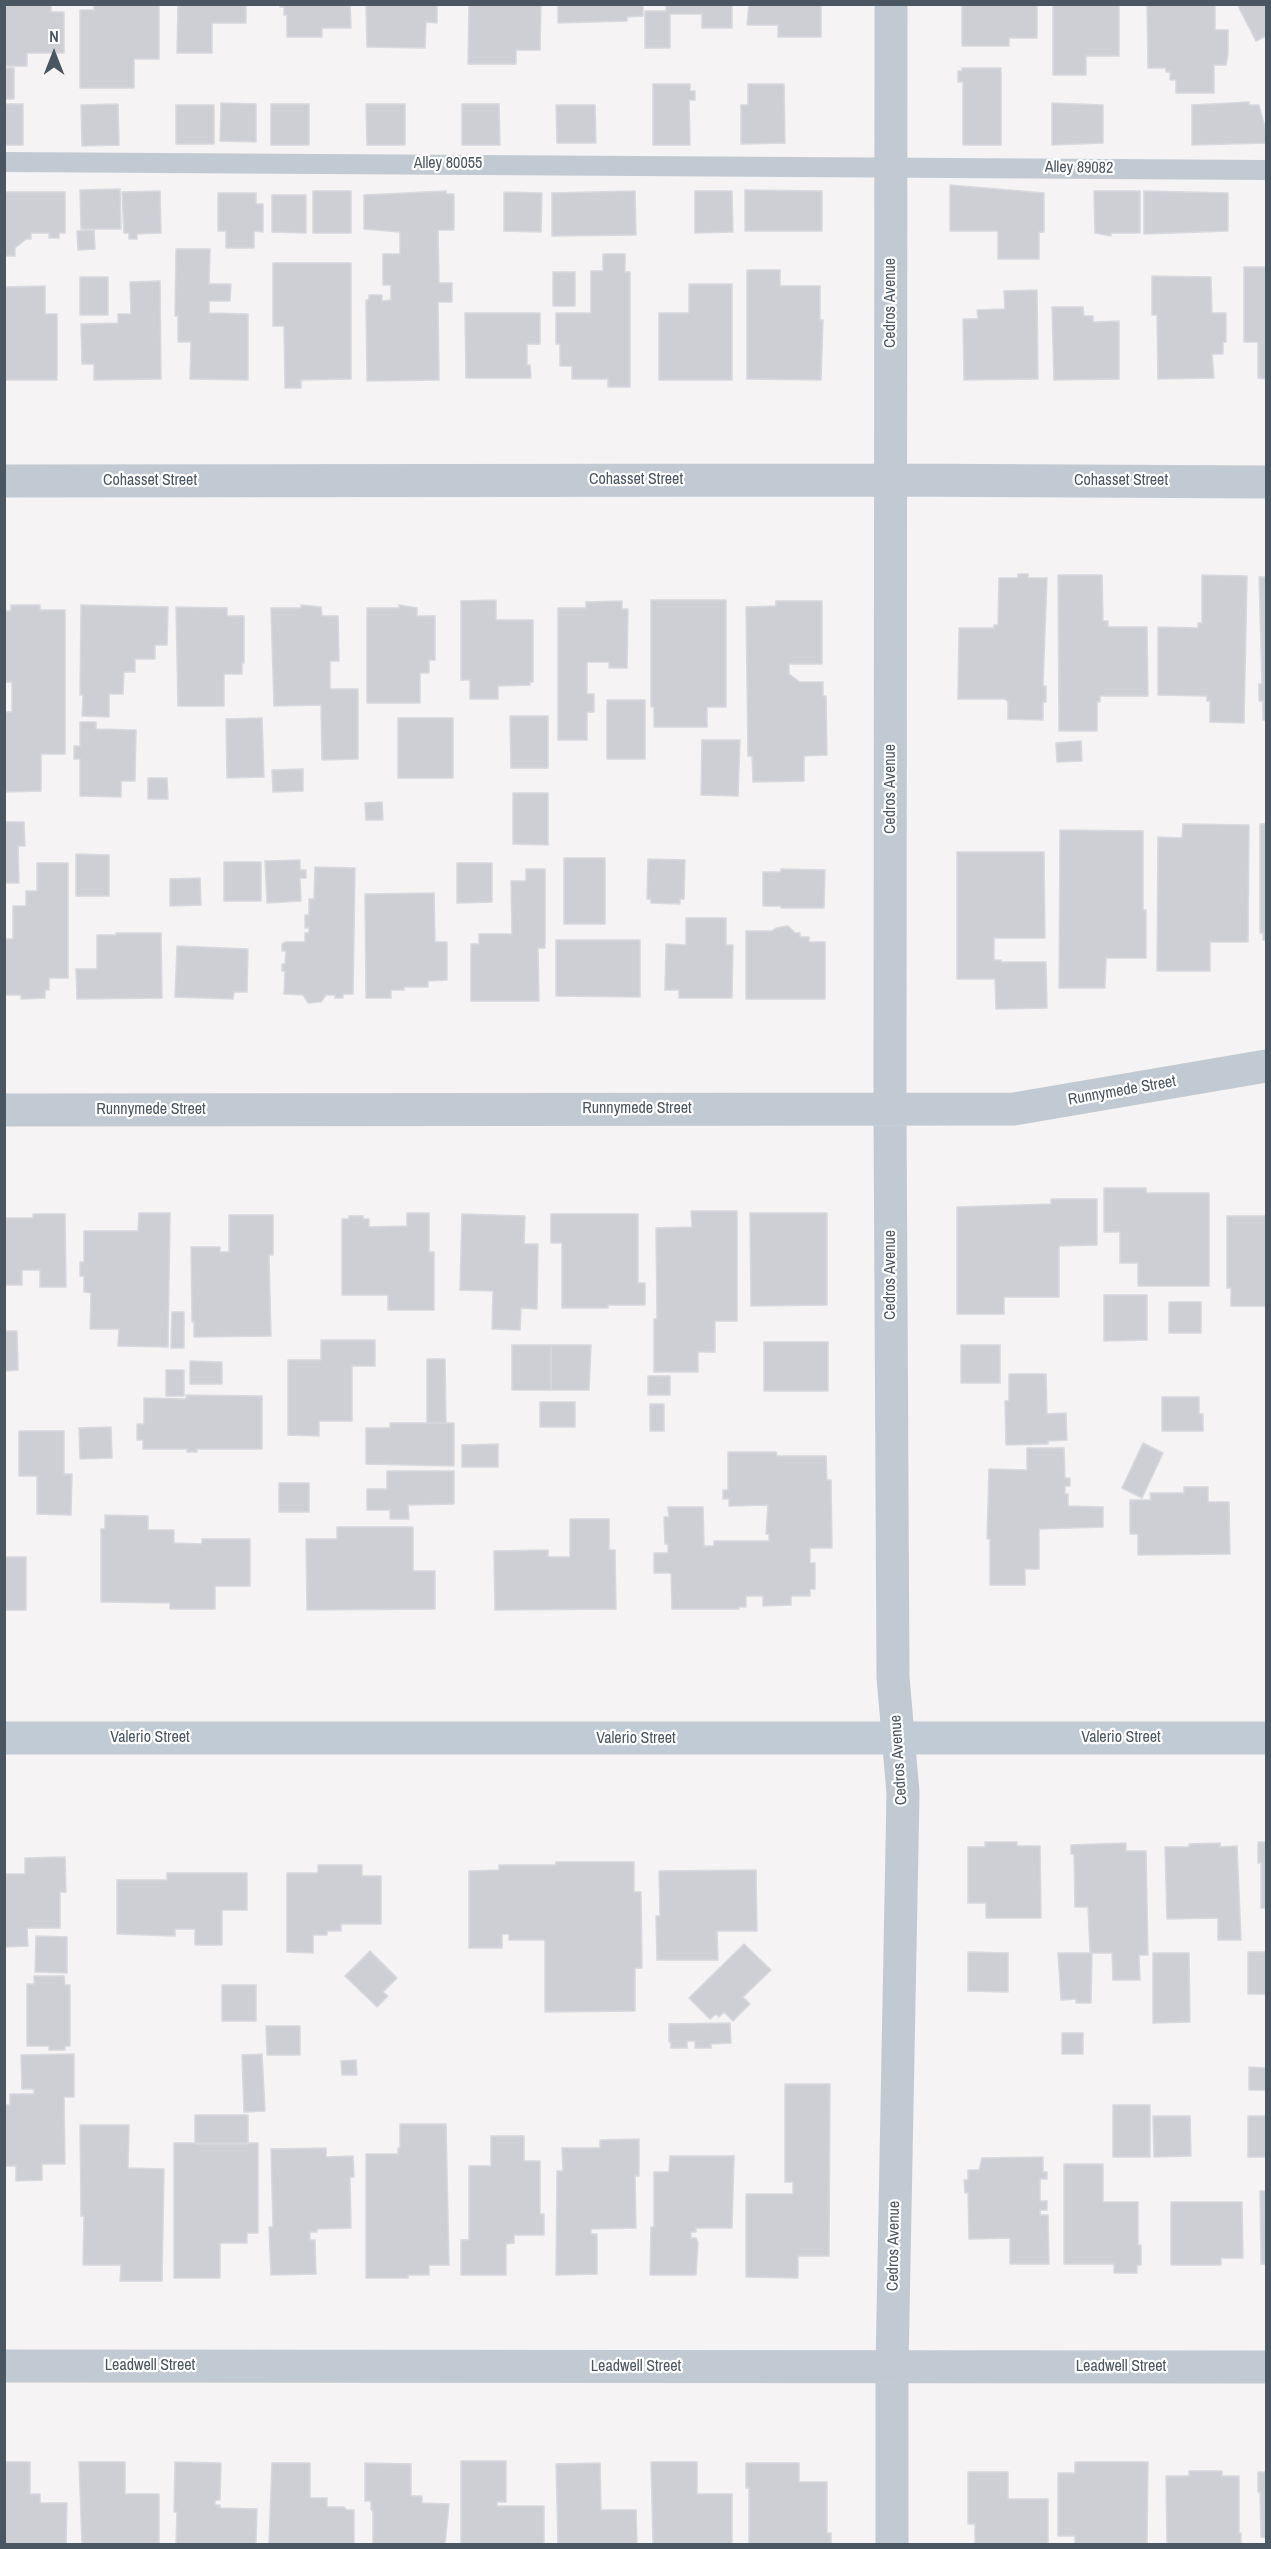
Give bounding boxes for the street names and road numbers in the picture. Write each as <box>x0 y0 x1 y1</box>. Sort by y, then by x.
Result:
street label: Alley 80055 <box>414 154 482 174</box>
street label: Alley 89082 <box>1045 158 1113 178</box>
street label: Cedros Avenue <box>881 258 901 348</box>
street label: Cohasset Street <box>589 470 683 490</box>
street label: Cohasset Street <box>103 471 197 491</box>
street label: Cohasset Street <box>1074 471 1168 491</box>
street label: Cedros Avenue <box>881 744 901 834</box>
street label: Runnymede Street <box>1066 1072 1178 1110</box>
street label: Runnymede Street <box>582 1099 692 1119</box>
street label: Runnymede Street <box>96 1100 206 1120</box>
street label: Cedros Avenue <box>881 1230 901 1320</box>
street label: Cedros Avenue <box>886 1714 912 1806</box>
street label: Valerio Street <box>110 1728 190 1748</box>
street label: Valerio Street <box>1081 1728 1161 1748</box>
street label: Valerio Street <box>596 1729 676 1749</box>
street label: Cedros Avenue <box>884 2201 904 2291</box>
street label: Leadwell Street <box>105 2356 195 2376</box>
street label: Leadwell Street <box>591 2357 681 2377</box>
street label: Leadwell Street <box>1076 2357 1166 2377</box>

